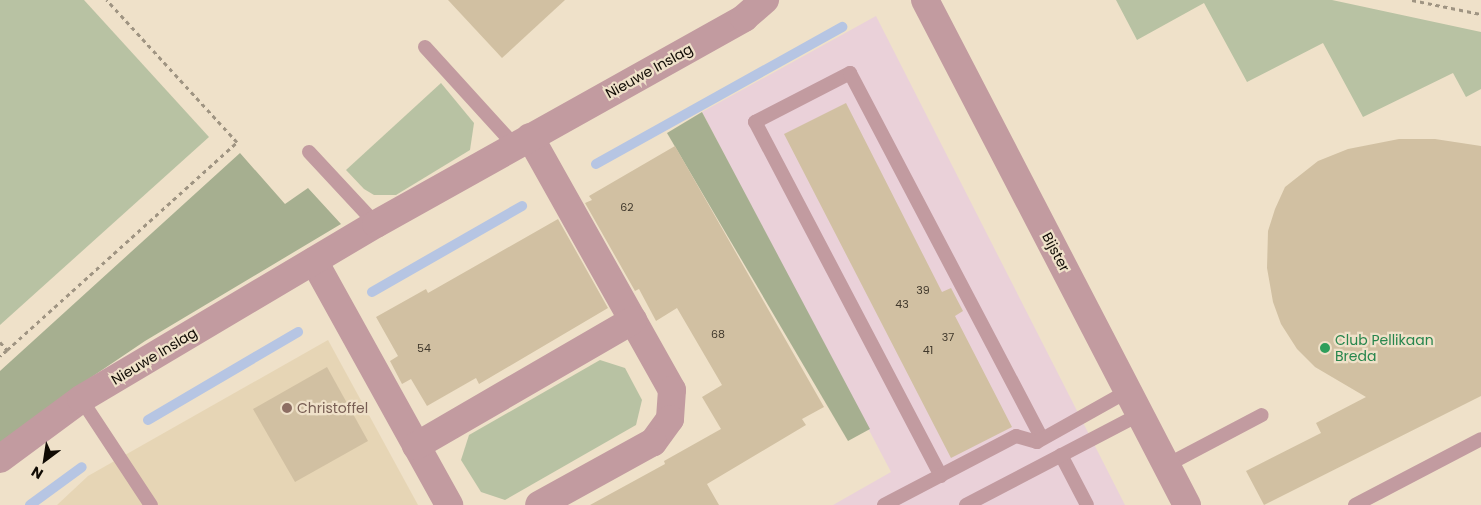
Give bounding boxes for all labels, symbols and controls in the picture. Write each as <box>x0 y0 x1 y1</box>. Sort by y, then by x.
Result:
street label: Nieuwe Inslag <box>603 40 695 102</box>
house number: 62 <box>620 200 634 214</box>
street label: Bijster <box>1039 230 1073 274</box>
house number: 39 <box>916 283 930 297</box>
house number: 43 <box>895 297 909 311</box>
street label: Nieuwe Inslag <box>108 324 200 388</box>
house number: 68 <box>711 327 725 341</box>
house number: 37 <box>942 330 954 344</box>
place label: Club Pellikaan Breda <box>1335 332 1434 364</box>
house number: 54 <box>417 341 431 355</box>
marker: Club Pellikaan Breda <box>1319 342 1331 354</box>
house number: 41 <box>923 343 933 357</box>
place label: Christoffel <box>297 400 368 416</box>
marker: Christoffel <box>281 402 293 414</box>
north arrow <box>20 435 70 485</box>
text: N <box>28 462 47 484</box>

